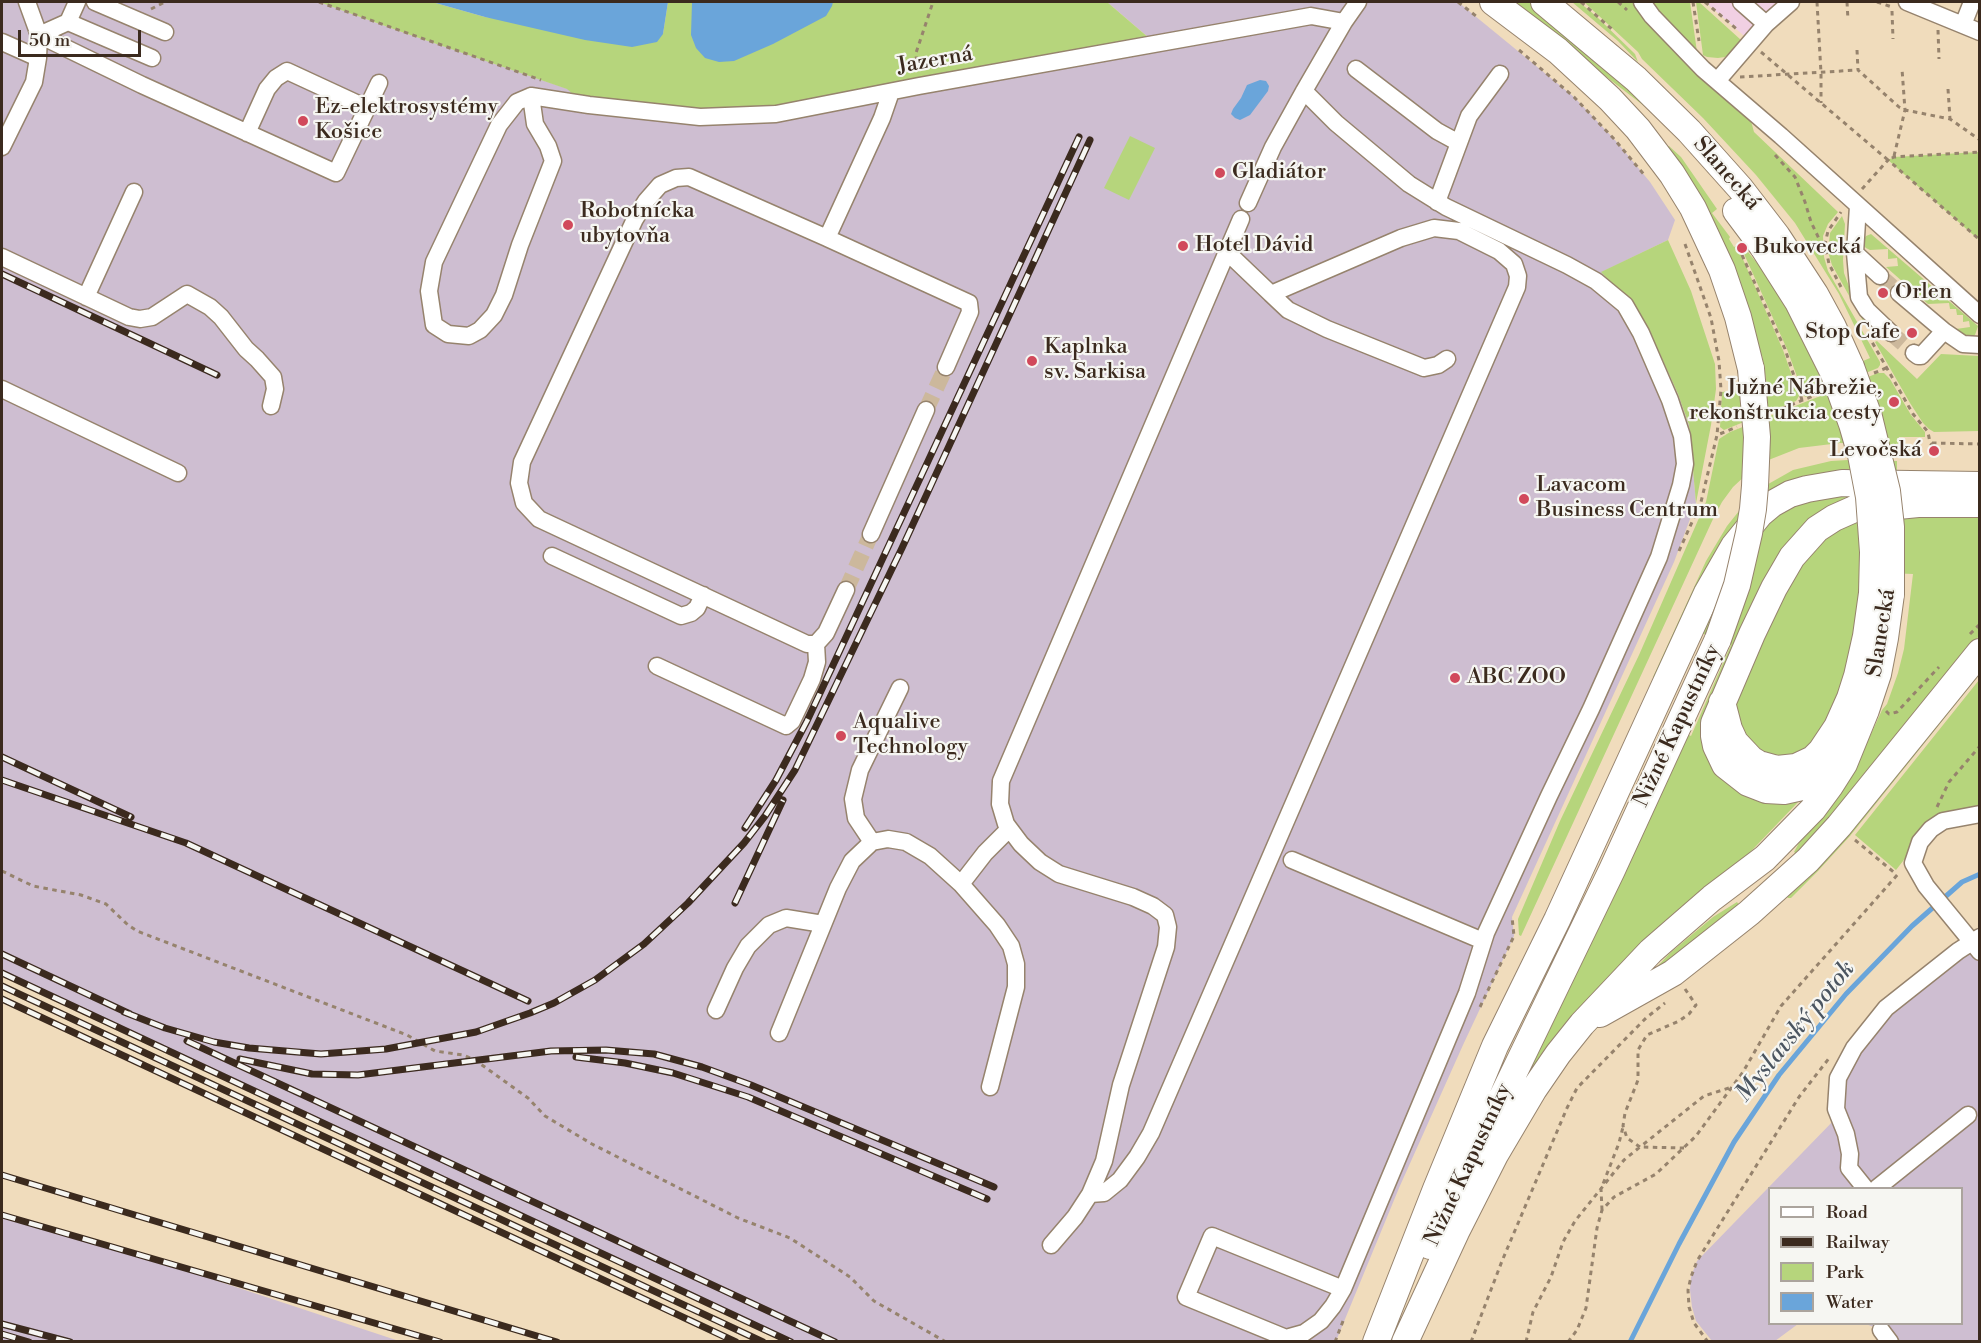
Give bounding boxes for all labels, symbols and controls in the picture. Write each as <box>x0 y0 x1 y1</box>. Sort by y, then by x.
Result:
scale bar <box>21 18 144 56</box>
text: 50 m <box>29 29 70 52</box>
street label: Jazerná <box>895 41 975 81</box>
place label: Ez-elektrosystémy Košice <box>315 95 498 146</box>
marker: Ez-elektrosystémy Košice <box>296 114 310 128</box>
street label: Slanecká <box>1687 132 1765 216</box>
place label: Gladiátor <box>1232 160 1326 186</box>
marker: Gladiátor <box>1213 166 1227 180</box>
place label: Robotnícka ubytovňa <box>580 199 695 250</box>
marker: Robotnícka ubytovňa <box>561 218 575 232</box>
place label: Hotel Dávid <box>1195 233 1313 259</box>
place label: Bukovecká <box>1754 235 1861 261</box>
marker: Hotel Dávid <box>1176 239 1190 253</box>
marker: Bukovecká <box>1735 241 1749 255</box>
place label: Orlen <box>1895 280 1952 306</box>
marker: Orlen <box>1876 286 1890 300</box>
place label: Stop Cafe <box>1805 320 1900 346</box>
marker: Stop Cafe <box>1905 326 1919 340</box>
place label: Kaplnka sv. Sarkisa <box>1044 335 1146 386</box>
marker: Kaplnka sv. Sarkisa <box>1025 354 1039 368</box>
place label: Južné Nábrežie, rekonštrukcia cesty <box>1689 376 1882 428</box>
marker: Južné Nábrežie, rekonštrukcia cesty <box>1887 395 1901 409</box>
place label: Levočská <box>1830 438 1922 464</box>
marker: Levočská <box>1927 444 1941 458</box>
place label: Lavacom Business Centrum <box>1536 473 1718 524</box>
marker: Lavacom Business Centrum <box>1517 492 1531 506</box>
street label: Slanecká <box>1862 587 1902 679</box>
street label: Nižné Kapustníky <box>1629 641 1727 811</box>
place label: ABC ZOO <box>1467 665 1566 691</box>
marker: ABC ZOO <box>1448 671 1462 685</box>
place label: Aqualive Technology <box>853 710 968 762</box>
marker: Aqualive Technology <box>834 729 848 743</box>
water label: Myslavský potok <box>1730 955 1862 1109</box>
street label: Nižné Kapustníky <box>1420 1080 1518 1250</box>
legend <box>1768 1187 1963 1325</box>
text: Road <box>1826 1201 1868 1224</box>
text: Railway <box>1826 1231 1889 1254</box>
text: Park <box>1826 1261 1863 1284</box>
text: Water <box>1826 1291 1873 1314</box>

